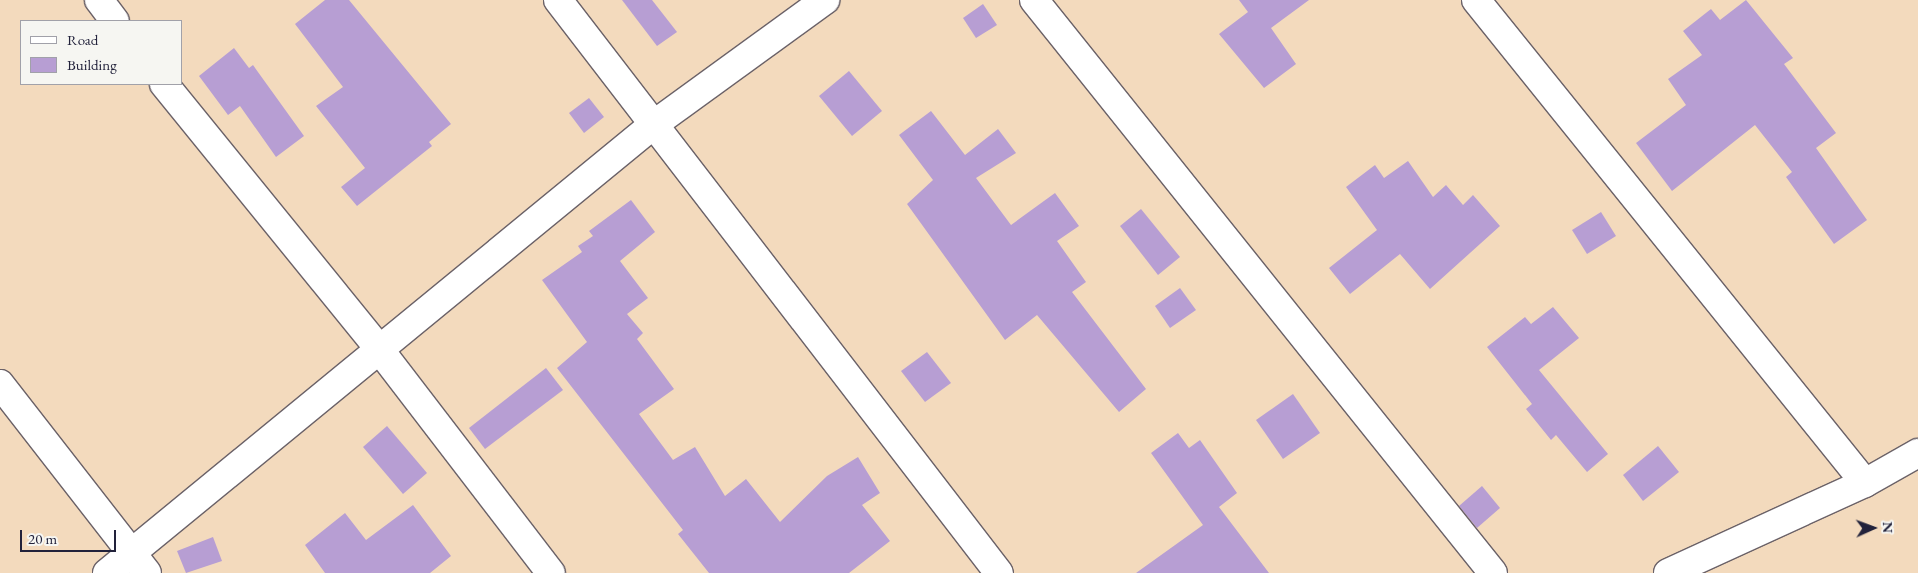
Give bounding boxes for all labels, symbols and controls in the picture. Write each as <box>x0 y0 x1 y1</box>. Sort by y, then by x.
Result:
legend <box>20 20 182 85</box>
text: Road <box>67 30 98 49</box>
text: Building <box>67 55 117 74</box>
north arrow <box>1848 503 1898 553</box>
scale bar <box>22 520 119 552</box>
text: N <box>1879 521 1897 533</box>
text: 20 m <box>28 529 57 548</box>

